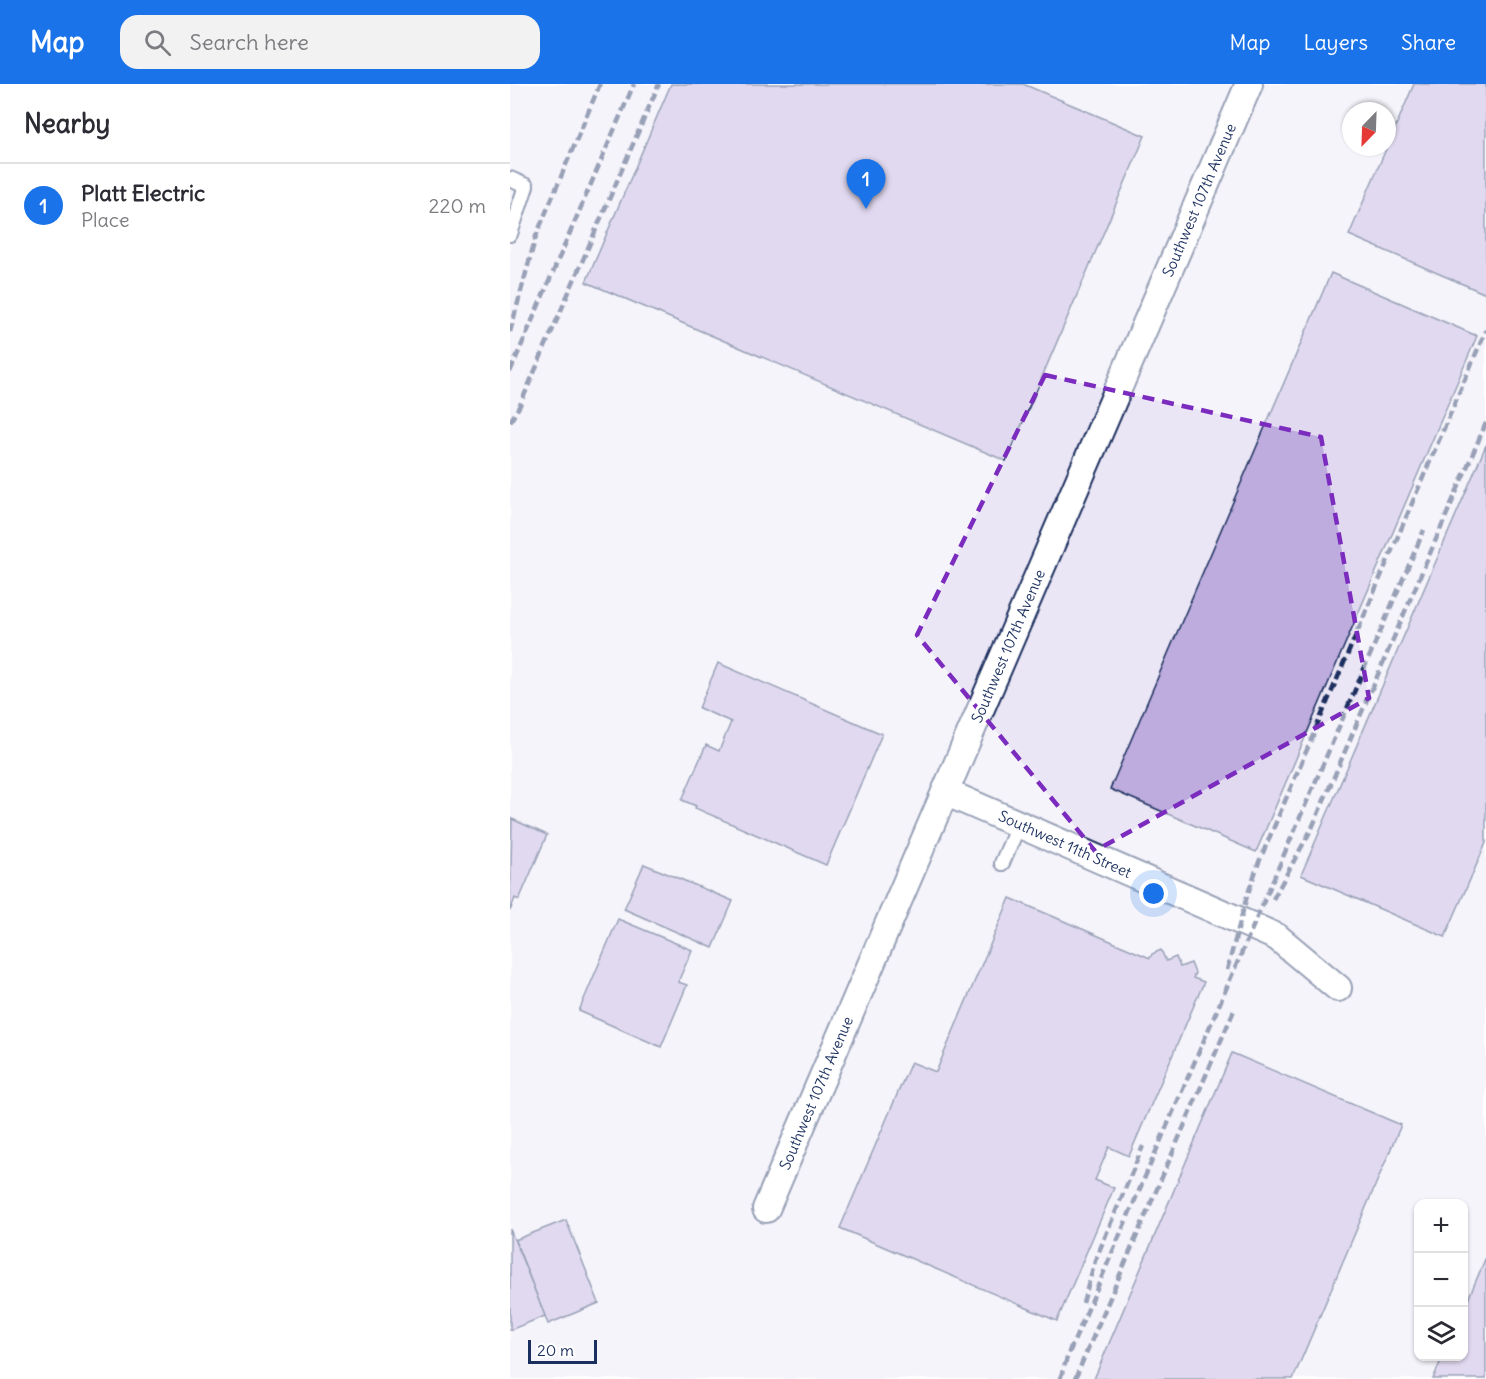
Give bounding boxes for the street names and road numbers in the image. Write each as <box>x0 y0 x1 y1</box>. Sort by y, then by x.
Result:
street label: Southwest 107th Avenue <box>1158 120 1240 280</box>
street label: Southwest 107th Avenue <box>967 566 1049 726</box>
street label: Southwest 11th Street <box>996 806 1134 882</box>
street label: Southwest 107th Avenue <box>775 1013 857 1173</box>

